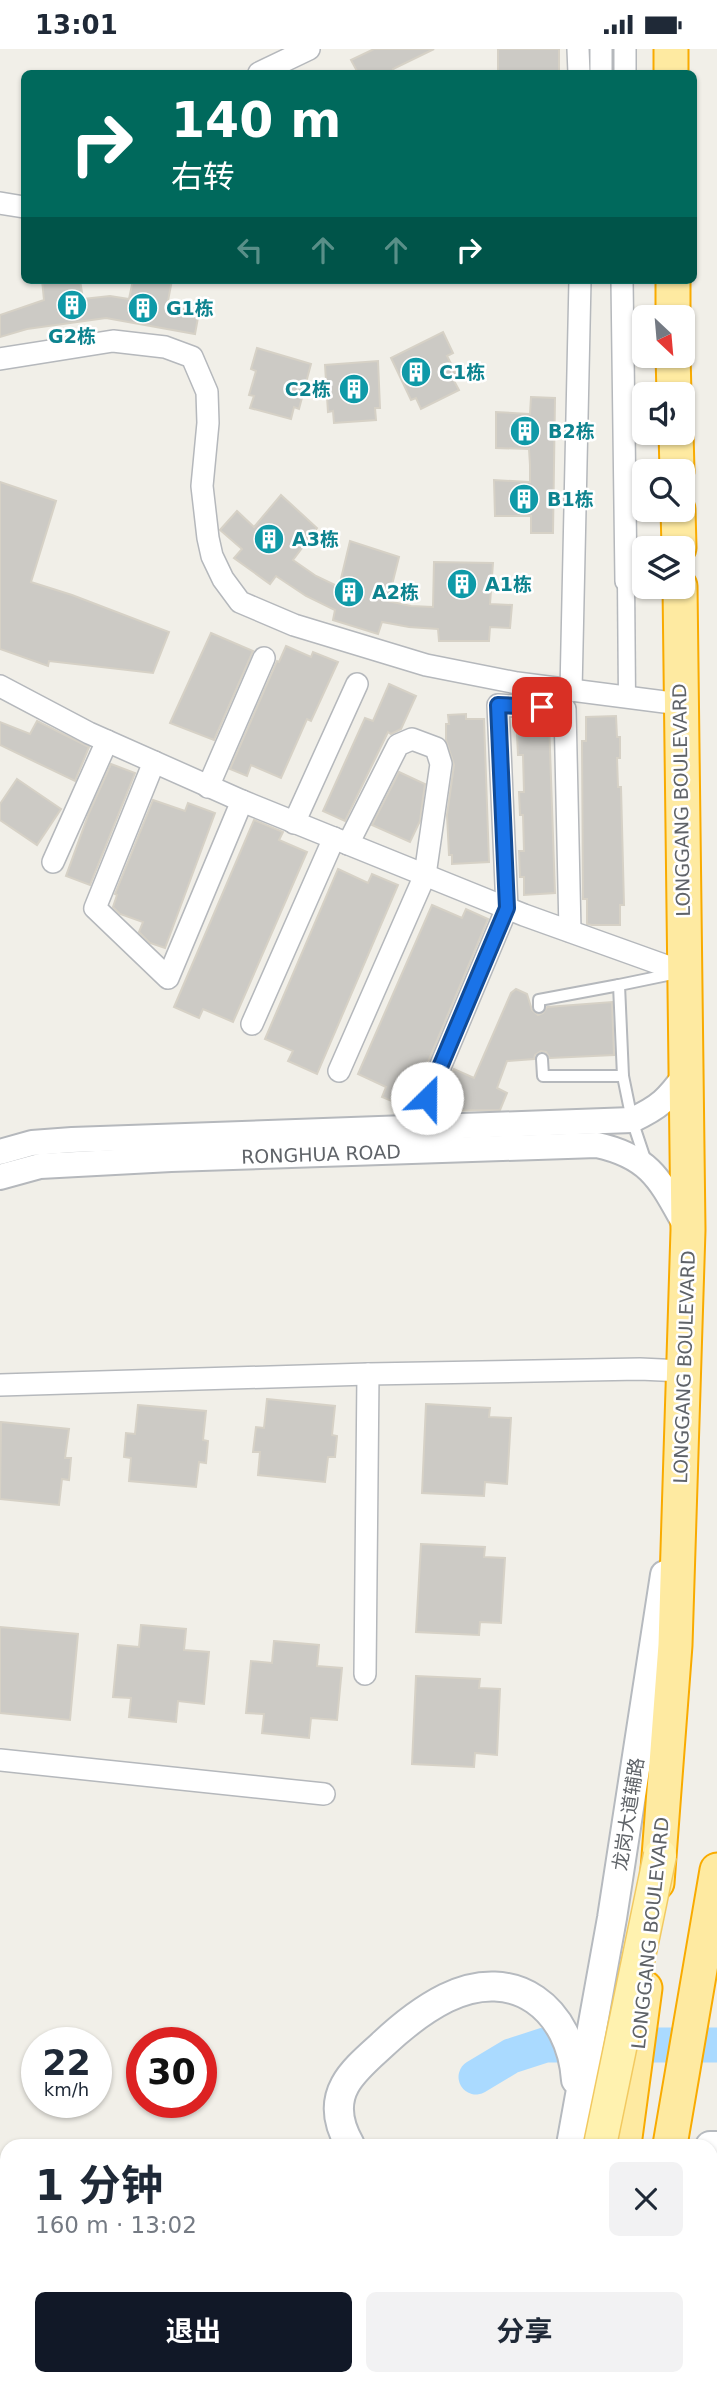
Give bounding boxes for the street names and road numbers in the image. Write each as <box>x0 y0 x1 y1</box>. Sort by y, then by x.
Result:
street label: LONGGANG BOULEVARD <box>668 683 694 917</box>
street label: RONGHUA ROAD <box>241 1140 401 1168</box>
street label: LONGGANG BOULEVARD <box>669 1250 699 1484</box>
street label: 龙岗大道辅路 <box>608 1756 648 1872</box>
street label: LONGGANG BOULEVARD <box>627 1816 673 2050</box>

